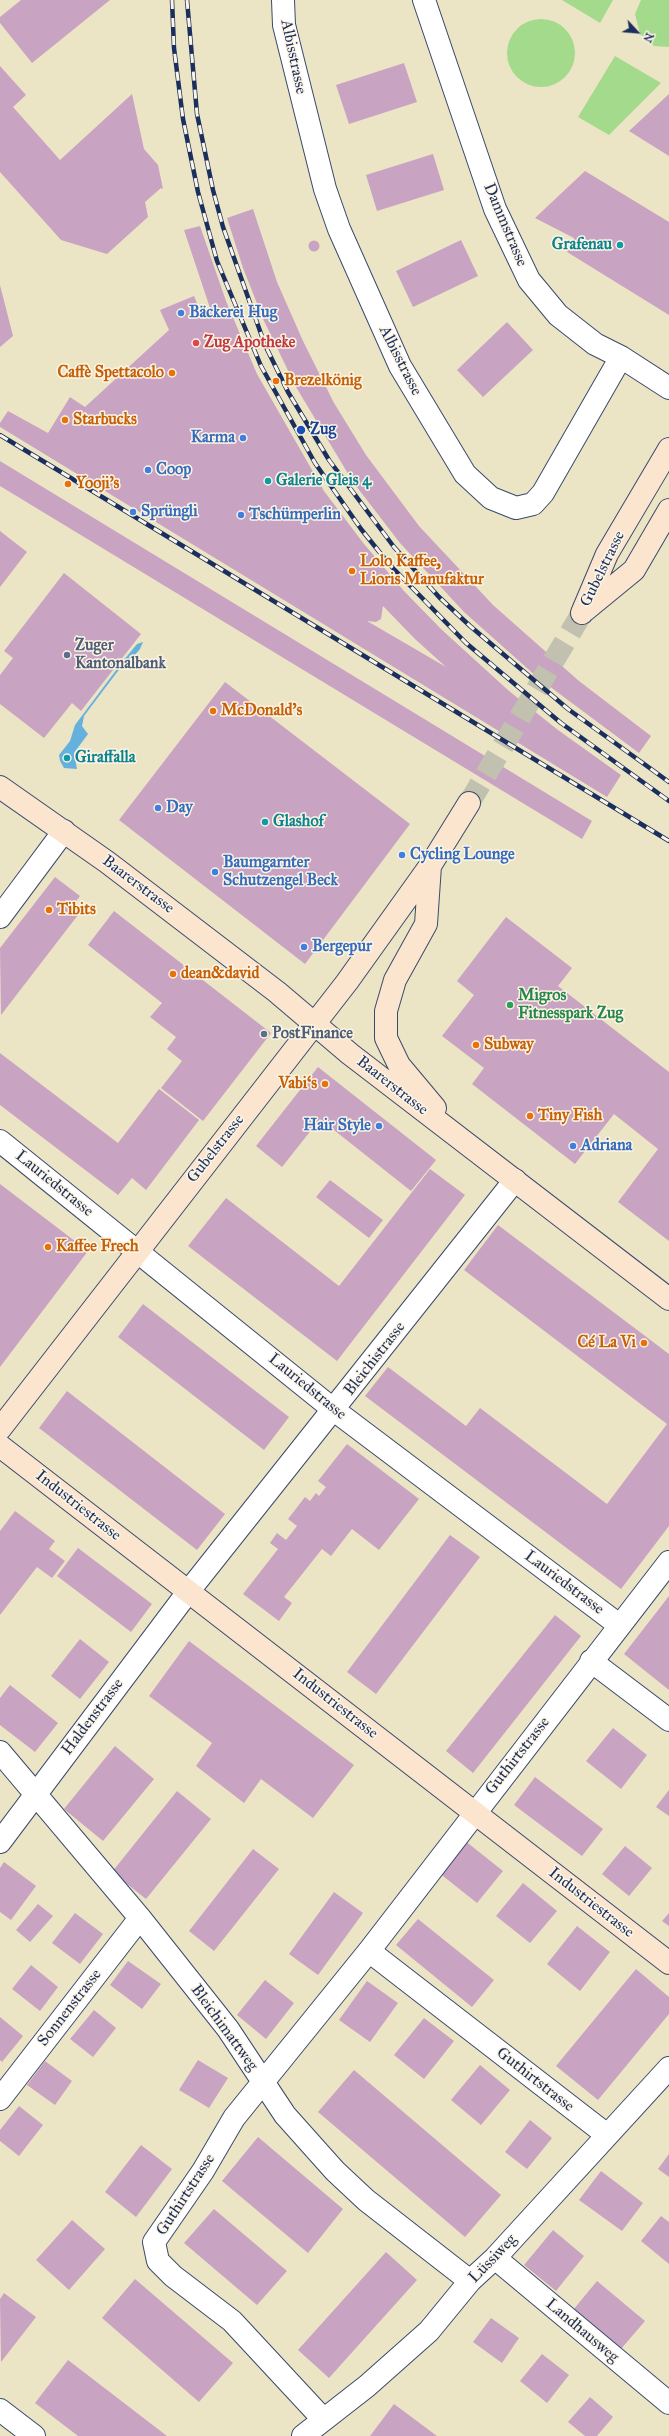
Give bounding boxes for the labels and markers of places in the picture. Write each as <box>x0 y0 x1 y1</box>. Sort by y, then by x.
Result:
place label: Grafenau <box>552 235 612 255</box>
marker: Grafenau <box>615 240 625 250</box>
place label: Bäckerei Hug <box>189 303 277 323</box>
marker: Bäckerei Hug <box>176 308 186 318</box>
place label: Zug Apotheke <box>204 333 295 353</box>
marker: Zug Apotheke <box>191 338 201 348</box>
place label: Caffè Spettacolo <box>57 363 164 383</box>
marker: Caffè Spettacolo <box>167 368 177 378</box>
place label: Brezelkönig <box>284 371 361 391</box>
marker: Brezelkönig <box>271 376 281 386</box>
place label: Starbucks <box>73 410 137 430</box>
marker: Starbucks <box>60 415 70 425</box>
place label: Zug <box>310 420 336 440</box>
marker: Zug <box>295 424 307 436</box>
place label: Karma <box>191 428 235 448</box>
marker: Karma <box>238 433 248 443</box>
place label: Coop <box>156 460 191 480</box>
marker: Coop <box>143 465 153 475</box>
place label: Galerie Gleis 4 <box>276 471 371 491</box>
place label: Yooji's <box>76 474 119 494</box>
marker: Galerie Gleis 4 <box>263 476 273 486</box>
marker: Yooji's <box>63 479 73 489</box>
place label: Sprüngli <box>141 502 198 522</box>
place label: Tschümperlin <box>249 505 341 525</box>
marker: Sprüngli <box>128 507 138 517</box>
marker: Tschümperlin <box>236 510 246 520</box>
place label: Lolo Kaffee, Lioris Manufaktur <box>360 552 484 590</box>
marker: Lolo Kaffee, Lioris Manufaktur <box>347 566 357 576</box>
place label: Zuger Kantonalbank <box>75 636 166 674</box>
marker: Zuger Kantonalbank <box>62 650 72 660</box>
place label: McDonald's <box>221 701 302 721</box>
marker: McDonald's <box>208 706 218 716</box>
place label: Giraffalla <box>75 748 136 768</box>
marker: Giraffalla <box>62 753 72 763</box>
place label: Day <box>166 798 193 818</box>
marker: Day <box>153 803 163 813</box>
place label: Glashof <box>273 812 324 832</box>
marker: Glashof <box>260 817 270 827</box>
place label: Cycling Lounge <box>410 845 515 865</box>
marker: Cycling Lounge <box>397 850 407 860</box>
place label: Baumgarnter Schutzengel Beck <box>223 853 338 891</box>
marker: Baumgarnter Schutzengel Beck <box>210 867 220 877</box>
place label: Tibits <box>57 900 96 920</box>
marker: Tibits <box>44 905 54 915</box>
place label: Bergepur <box>312 937 372 957</box>
marker: Bergepur <box>299 942 309 952</box>
place label: dean&david <box>181 964 259 984</box>
marker: dean&david <box>168 969 178 979</box>
place label: Migros Fitnesspark Zug <box>518 986 623 1024</box>
marker: Migros Fitnesspark Zug <box>505 1000 515 1010</box>
place label: PostFinance <box>272 1024 353 1044</box>
marker: PostFinance <box>259 1029 269 1039</box>
place label: Subway <box>484 1035 534 1055</box>
marker: Subway <box>471 1040 481 1050</box>
place label: Vabi‘s <box>278 1074 317 1094</box>
marker: Vabi‘s <box>320 1079 330 1089</box>
place label: Tiny Fish <box>538 1106 602 1126</box>
marker: Tiny Fish <box>525 1111 535 1121</box>
place label: Hair Style <box>303 1116 371 1136</box>
marker: Hair Style <box>374 1121 384 1131</box>
place label: Adriana <box>581 1136 632 1156</box>
marker: Adriana <box>568 1141 578 1151</box>
place label: Kaffee Frech <box>56 1237 139 1257</box>
marker: Kaffee Frech <box>43 1242 53 1252</box>
place label: Cé La Vi <box>577 1333 636 1353</box>
marker: Cé La Vi <box>639 1338 649 1348</box>

